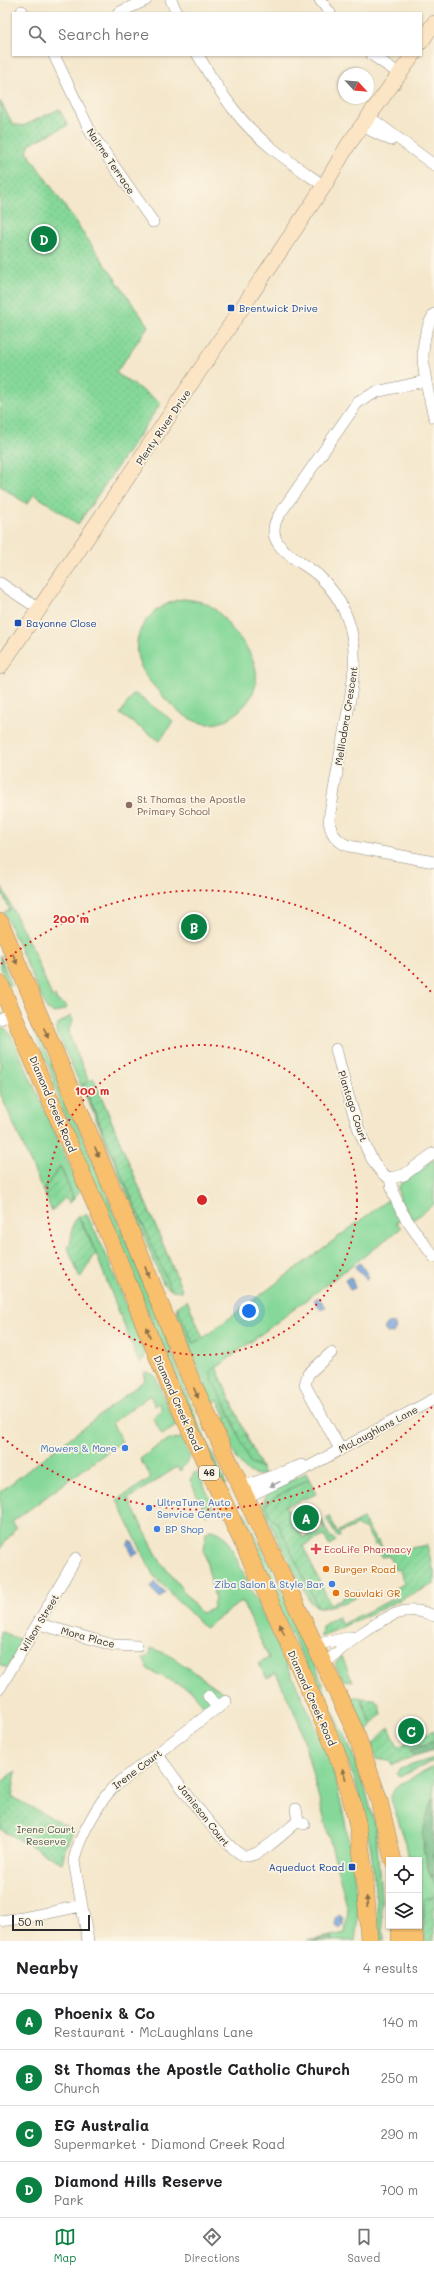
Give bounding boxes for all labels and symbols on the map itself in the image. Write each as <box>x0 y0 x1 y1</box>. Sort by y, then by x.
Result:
north arrow <box>338 68 374 104</box>
street label: Nairne Terrace <box>84 125 138 197</box>
pin: D <box>31 224 57 254</box>
place label: Brentwick Drive <box>239 301 318 315</box>
marker: Brentwick Drive <box>226 303 236 313</box>
street label: Plenty River Drive <box>132 386 194 468</box>
place label: Bayonne Close <box>26 616 97 630</box>
marker: Bayonne Close <box>13 618 23 628</box>
street label: Melliodora Crescent <box>331 665 361 767</box>
place label: St Thomas the Apostle Primary School <box>137 792 246 818</box>
marker: St Thomas the Apostle Primary School <box>124 800 134 810</box>
text: 200 m <box>53 910 89 926</box>
pin: B <box>181 912 207 942</box>
one-way arrow <box>12 953 18 965</box>
one-way arrow <box>43 1027 49 1039</box>
street label: Diamond Creek Road <box>26 1054 80 1154</box>
street label: Plantago Court <box>335 1069 371 1143</box>
text: 100 m <box>75 1082 109 1098</box>
one-way arrow <box>95 1147 101 1159</box>
centre of rings <box>195 1193 209 1207</box>
one-way arrow <box>145 1267 151 1279</box>
your location <box>239 1301 259 1321</box>
one-way arrow <box>145 1327 151 1338</box>
street label: Diamond Creek Road <box>151 1353 205 1453</box>
one-way arrow <box>194 1387 200 1399</box>
street label: McLaughlans Lane <box>336 1402 420 1456</box>
place label: Mowers & More <box>41 1441 117 1455</box>
marker: Mowers & More <box>120 1443 130 1453</box>
road number: 46 <box>199 1466 219 1480</box>
one-way arrow <box>270 1481 281 1487</box>
place label: UltraTune Auto Service Centre <box>157 1495 232 1521</box>
marker: UltraTune Auto Service Centre <box>144 1503 154 1513</box>
pin: A <box>293 1503 319 1533</box>
place label: BP Shop <box>165 1522 204 1536</box>
marker: BP Shop <box>152 1524 162 1534</box>
place label: EcoLife Pharmacy <box>324 1542 411 1556</box>
marker: EcoLife Pharmacy <box>311 1544 321 1554</box>
place label: Burger Road <box>334 1562 396 1576</box>
marker: Burger Road <box>321 1564 331 1574</box>
place label: Ziba Salon & Style Bar <box>214 1577 324 1591</box>
marker: Ziba Salon & Style Bar <box>327 1579 337 1589</box>
place label: Souvlaki GR <box>344 1586 400 1600</box>
marker: Souvlaki GR <box>331 1588 341 1598</box>
street label: Wilson Street <box>16 1591 62 1655</box>
street label: Mora Place <box>59 1623 117 1651</box>
one-way arrow <box>279 1624 285 1635</box>
street label: Diamond Creek Road <box>285 1648 339 1748</box>
pin: C <box>398 1716 424 1746</box>
street label: Irene Court <box>109 1746 165 1792</box>
one-way arrow <box>341 1768 347 1780</box>
street label: Jamieson Court <box>175 1781 233 1849</box>
park label: Irene Court Reserve <box>17 1822 75 1848</box>
place label: Aqueduct Road <box>269 1860 344 1874</box>
marker: Aqueduct Road <box>347 1862 357 1872</box>
one-way arrow <box>364 1896 371 1908</box>
scale bar <box>12 1913 90 1932</box>

